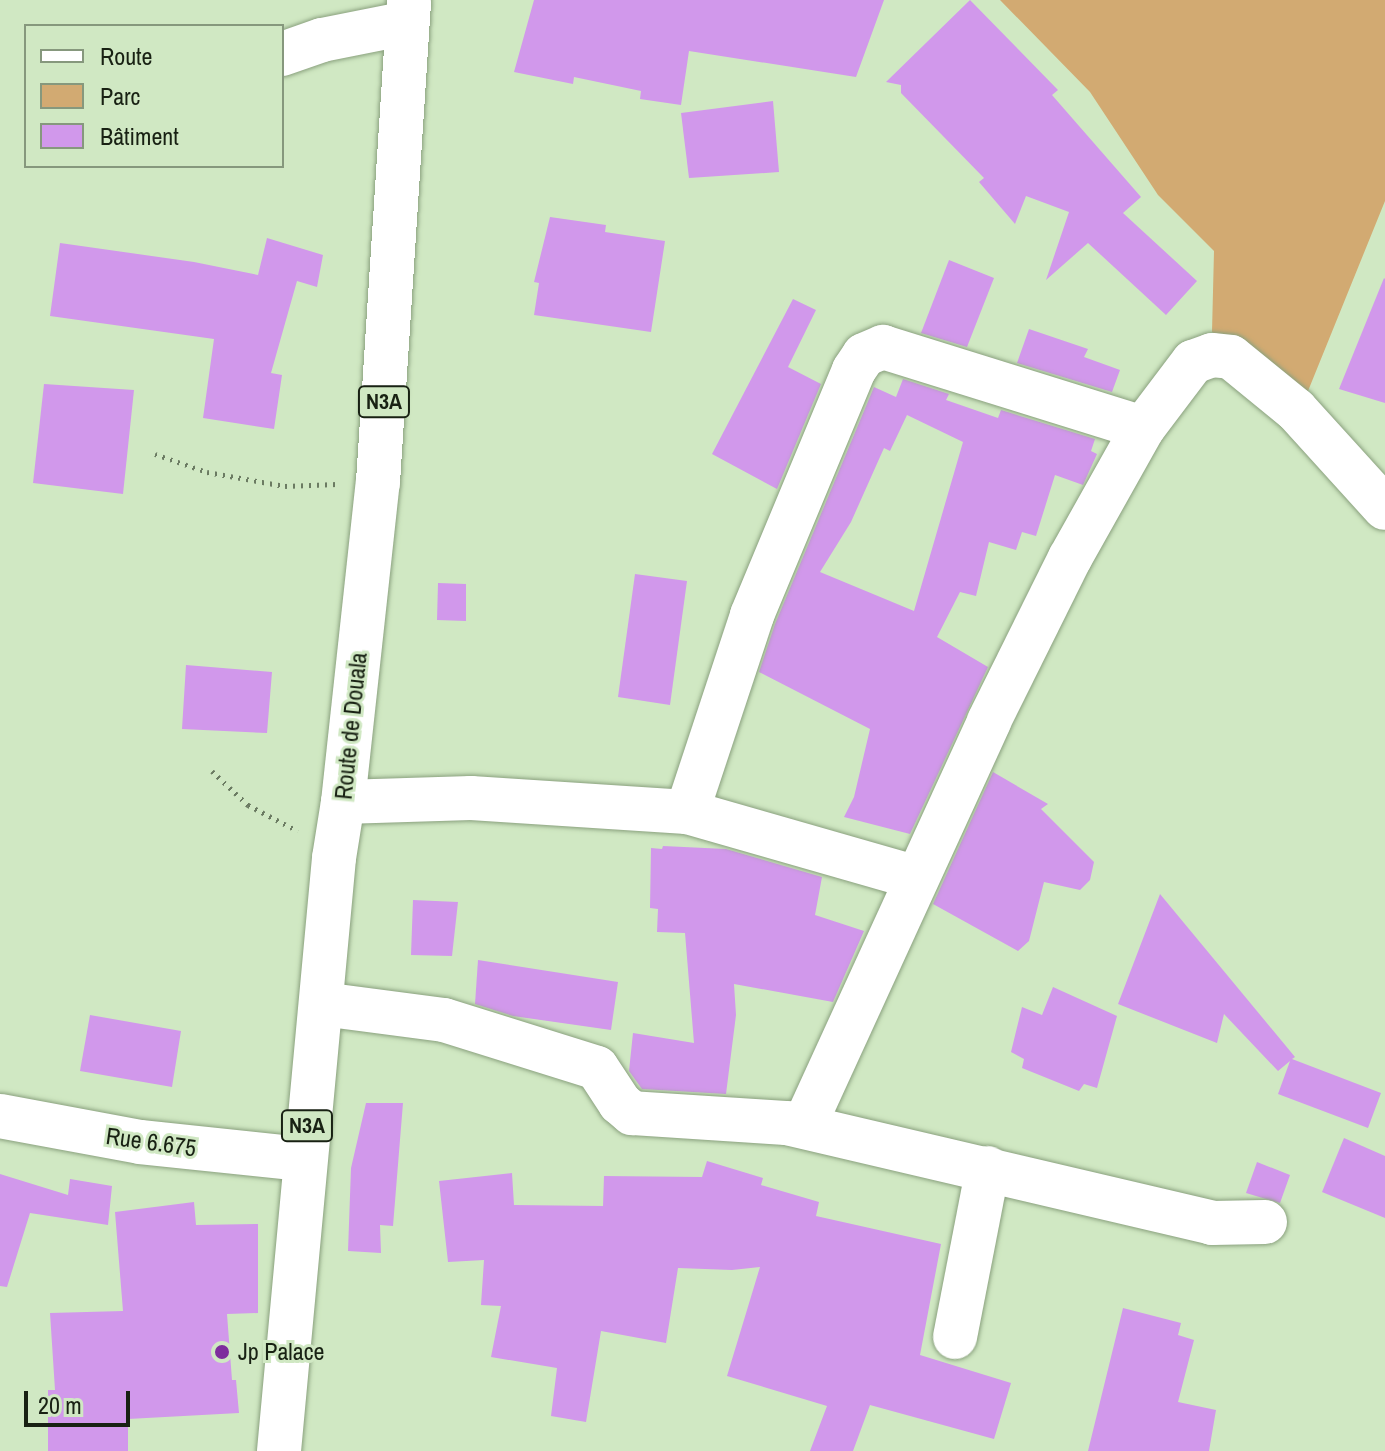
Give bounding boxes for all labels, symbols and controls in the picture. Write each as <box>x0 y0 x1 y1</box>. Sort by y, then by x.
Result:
legend <box>24 24 284 168</box>
text: Route <box>100 40 153 72</box>
text: Parc <box>100 80 140 112</box>
text: Bâtiment <box>100 120 179 152</box>
road number: N3A <box>356 384 412 420</box>
street label: Route de Douala <box>329 651 373 801</box>
road number: N3A <box>279 1108 335 1144</box>
street label: Rue 6.675 <box>104 1121 198 1163</box>
place label: Jp Palace <box>238 1338 324 1366</box>
marker: Jp Palace <box>213 1343 231 1361</box>
scale bar <box>28 1375 134 1425</box>
text: 20 m <box>38 1389 82 1421</box>

